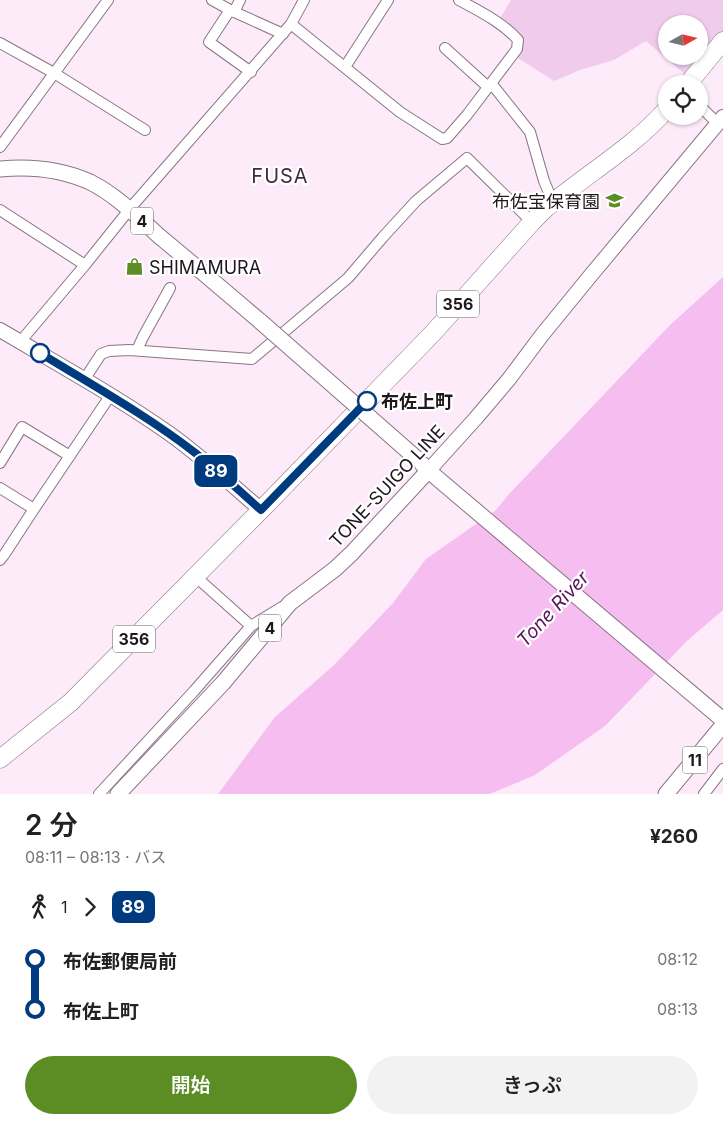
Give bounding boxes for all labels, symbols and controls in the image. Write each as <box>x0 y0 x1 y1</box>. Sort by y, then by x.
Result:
north arrow <box>658 15 708 65</box>
map controls <box>658 15 708 125</box>
button: locate <box>658 75 708 125</box>
district label: FUSA <box>251 164 309 188</box>
place label: 布佐宝保育園 <box>492 191 600 212</box>
school or university icon: 布佐宝保育園 <box>604 191 624 211</box>
road number: 4 <box>131 208 153 235</box>
shop icon: SHIMAMURA <box>125 257 145 277</box>
place label: SHIMAMURA <box>149 257 261 278</box>
road number: 356 <box>437 290 479 318</box>
unlabelled marker <box>30 343 50 363</box>
marker: 布佐上町 <box>357 391 377 411</box>
place label: 布佐上町 <box>381 391 453 412</box>
street label: TONE-SUIGO LINE <box>325 421 449 551</box>
line badge: 89 <box>194 455 238 487</box>
text: 89 <box>204 460 228 481</box>
water label: Tone River <box>512 566 594 652</box>
road number: 4 <box>259 614 281 641</box>
road number: 356 <box>113 626 155 652</box>
road number: 11 <box>682 746 708 774</box>
text: 2 分 <box>25 808 78 842</box>
text: ¥260 <box>650 825 698 848</box>
text: 08:11 – 08:13 · バス <box>25 847 166 867</box>
icon: walk <box>25 893 53 921</box>
icon: forward <box>76 893 104 921</box>
text: 89 <box>122 896 145 917</box>
text: 1 <box>61 897 68 917</box>
text: 08:12 <box>657 949 698 969</box>
text: 布佐郵便局前 <box>63 950 177 973</box>
text: 08:13 <box>657 999 698 1019</box>
text: 布佐上町 <box>63 1000 139 1023</box>
button: 開始 <box>25 1056 357 1114</box>
button: きっぷ <box>367 1056 698 1114</box>

